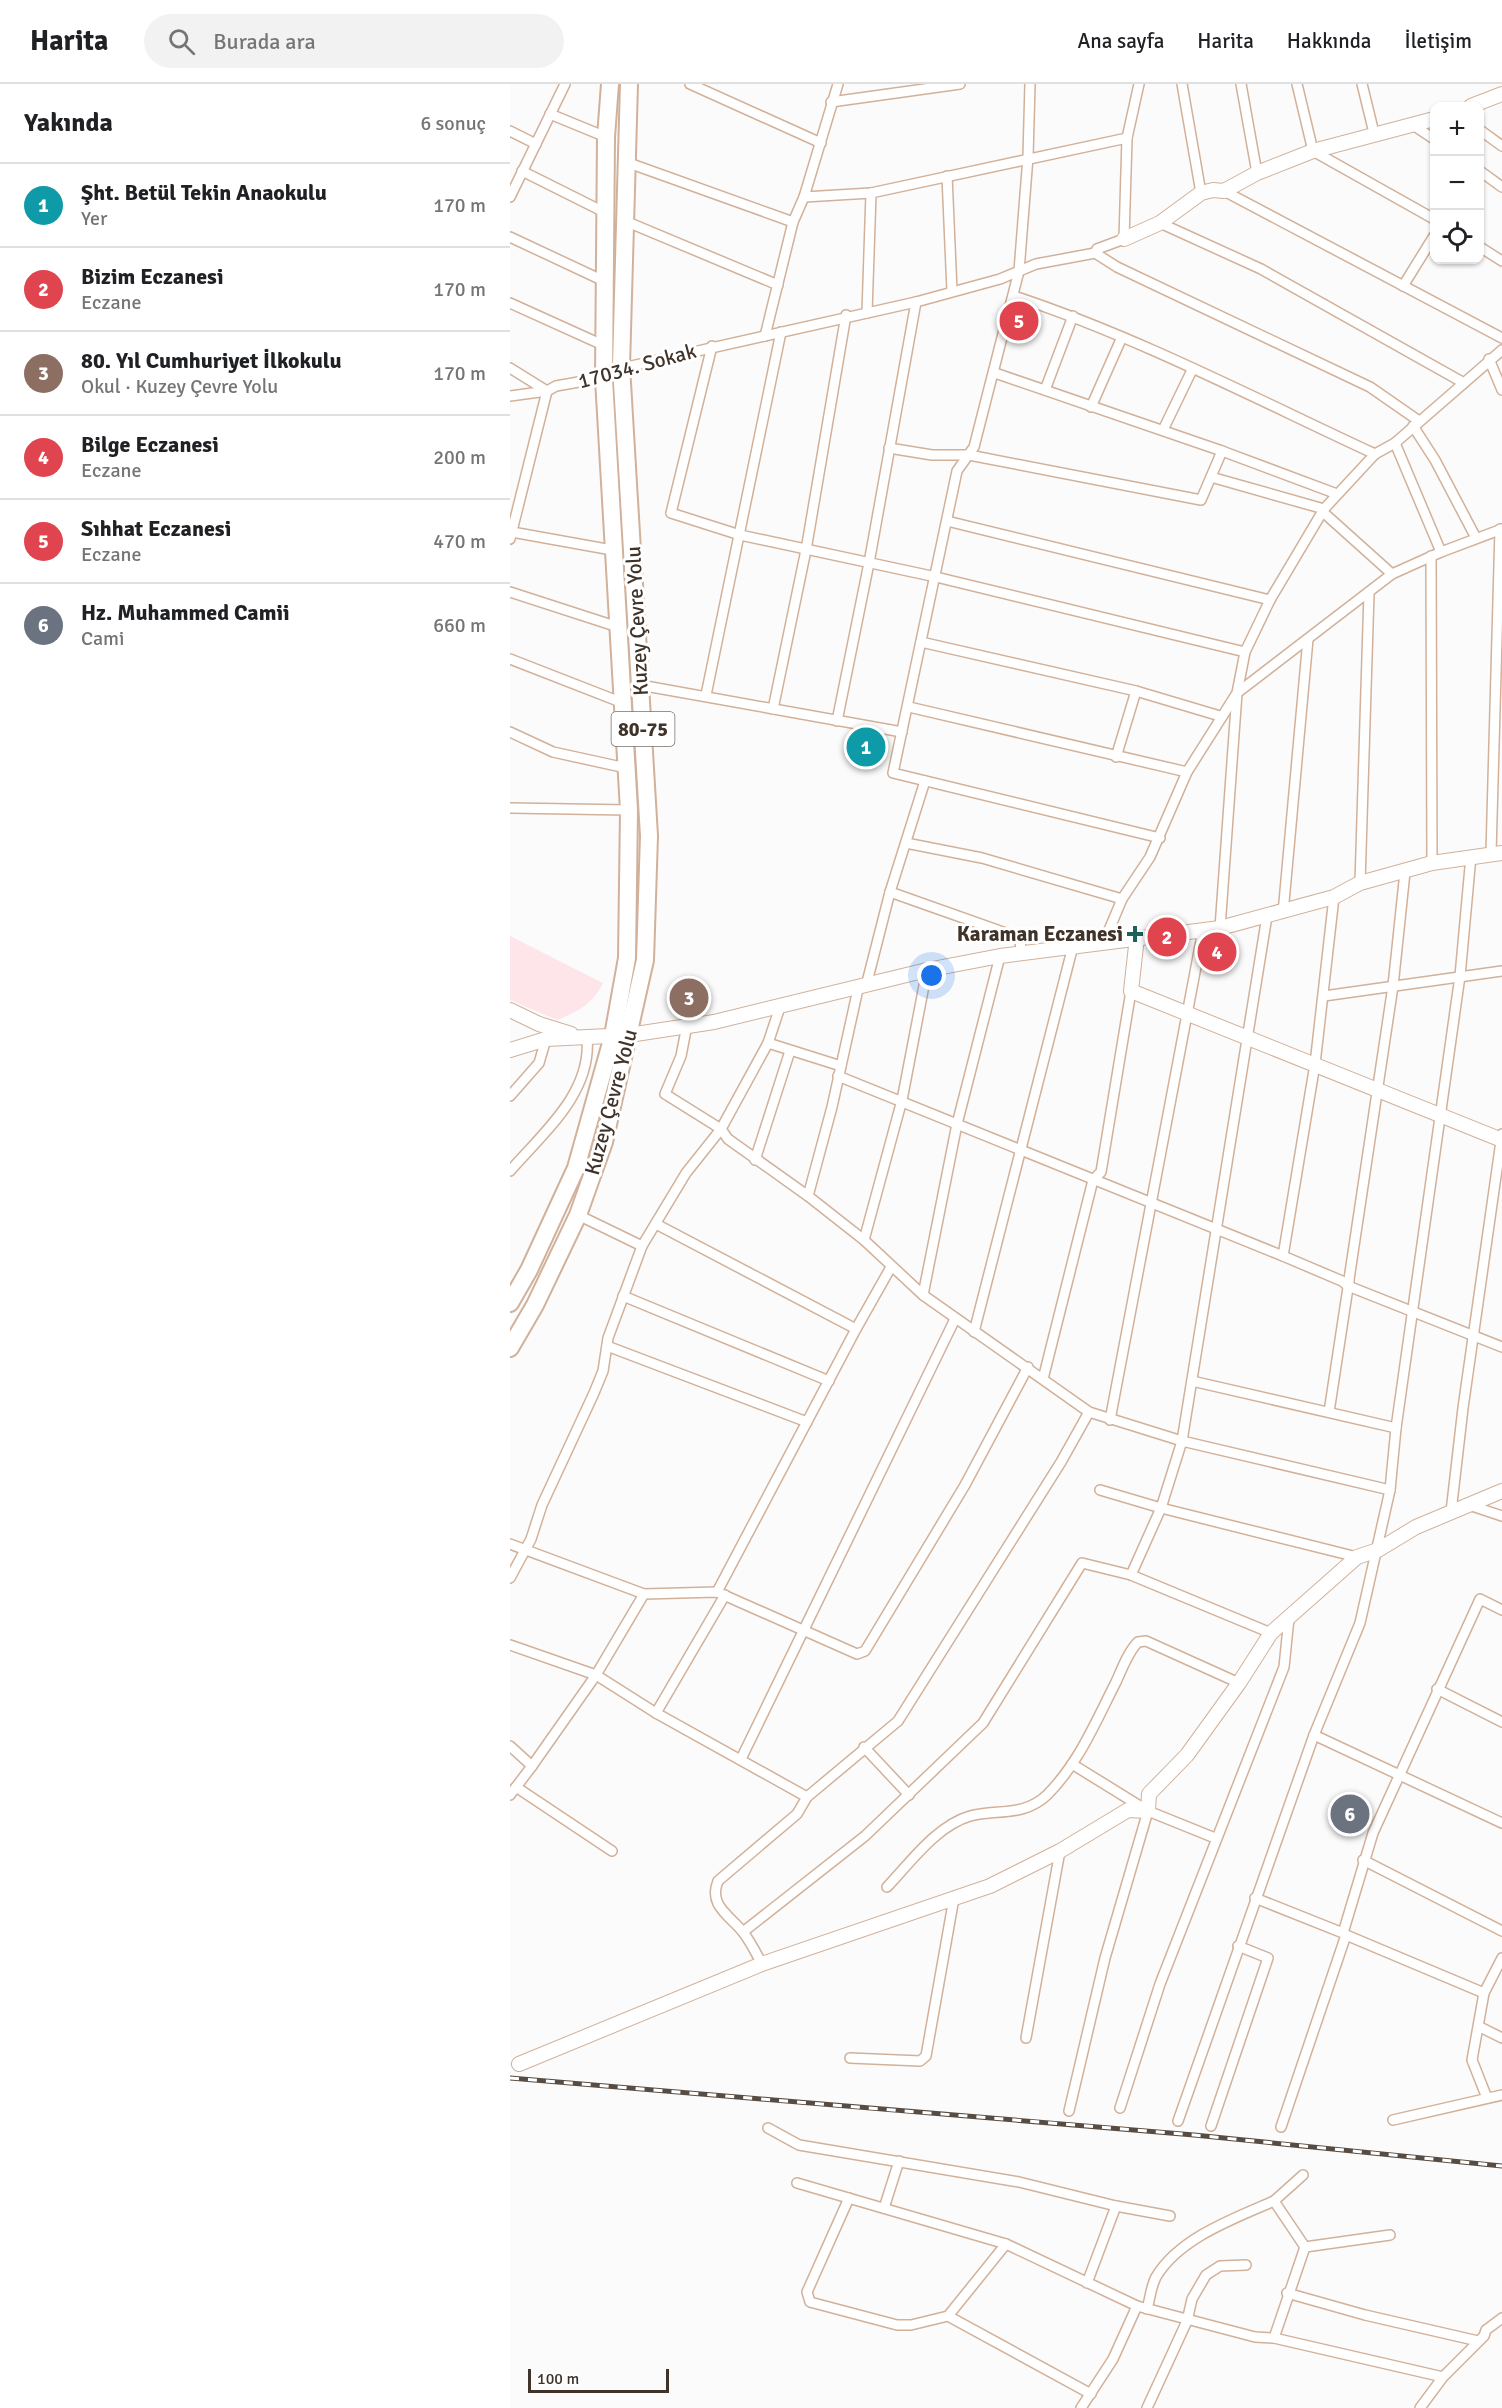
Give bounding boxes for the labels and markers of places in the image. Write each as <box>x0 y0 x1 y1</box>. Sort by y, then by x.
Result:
pin: 5 <box>1000 298 1038 344</box>
pin: 1 <box>846 724 886 770</box>
pin: 2 <box>1148 914 1186 960</box>
place label: Karaman Eczanesi <box>957 921 1123 947</box>
marker: Karaman Eczanesi <box>1128 927 1142 941</box>
pin: 4 <box>1198 930 1236 974</box>
pin: 3 <box>670 976 708 1020</box>
pin: 6 <box>1330 1792 1370 1836</box>

